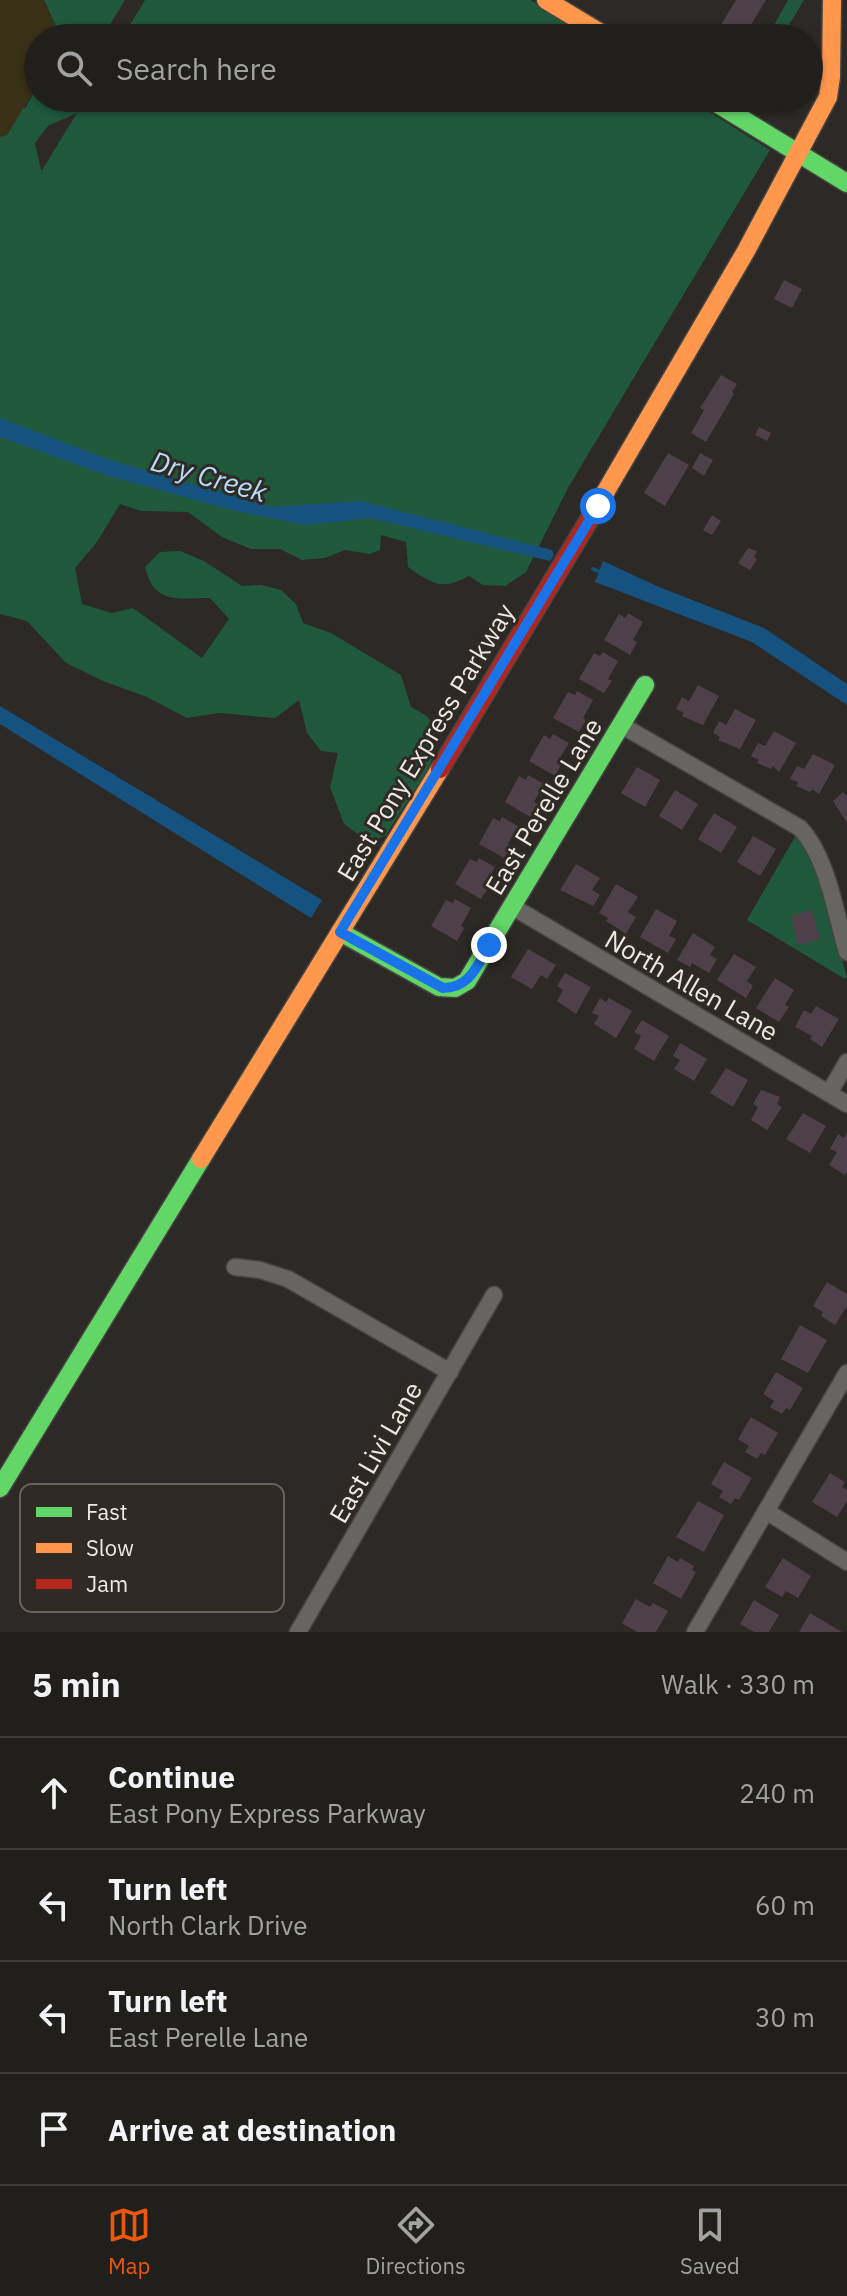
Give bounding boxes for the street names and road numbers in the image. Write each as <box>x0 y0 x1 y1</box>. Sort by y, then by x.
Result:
street label: East Pony Express Parkway <box>329 597 521 887</box>
street label: East Perelle Lane <box>477 711 609 901</box>
street label: North Allen Lane <box>599 922 785 1048</box>
street label: East Livi Lane <box>321 1375 429 1529</box>

